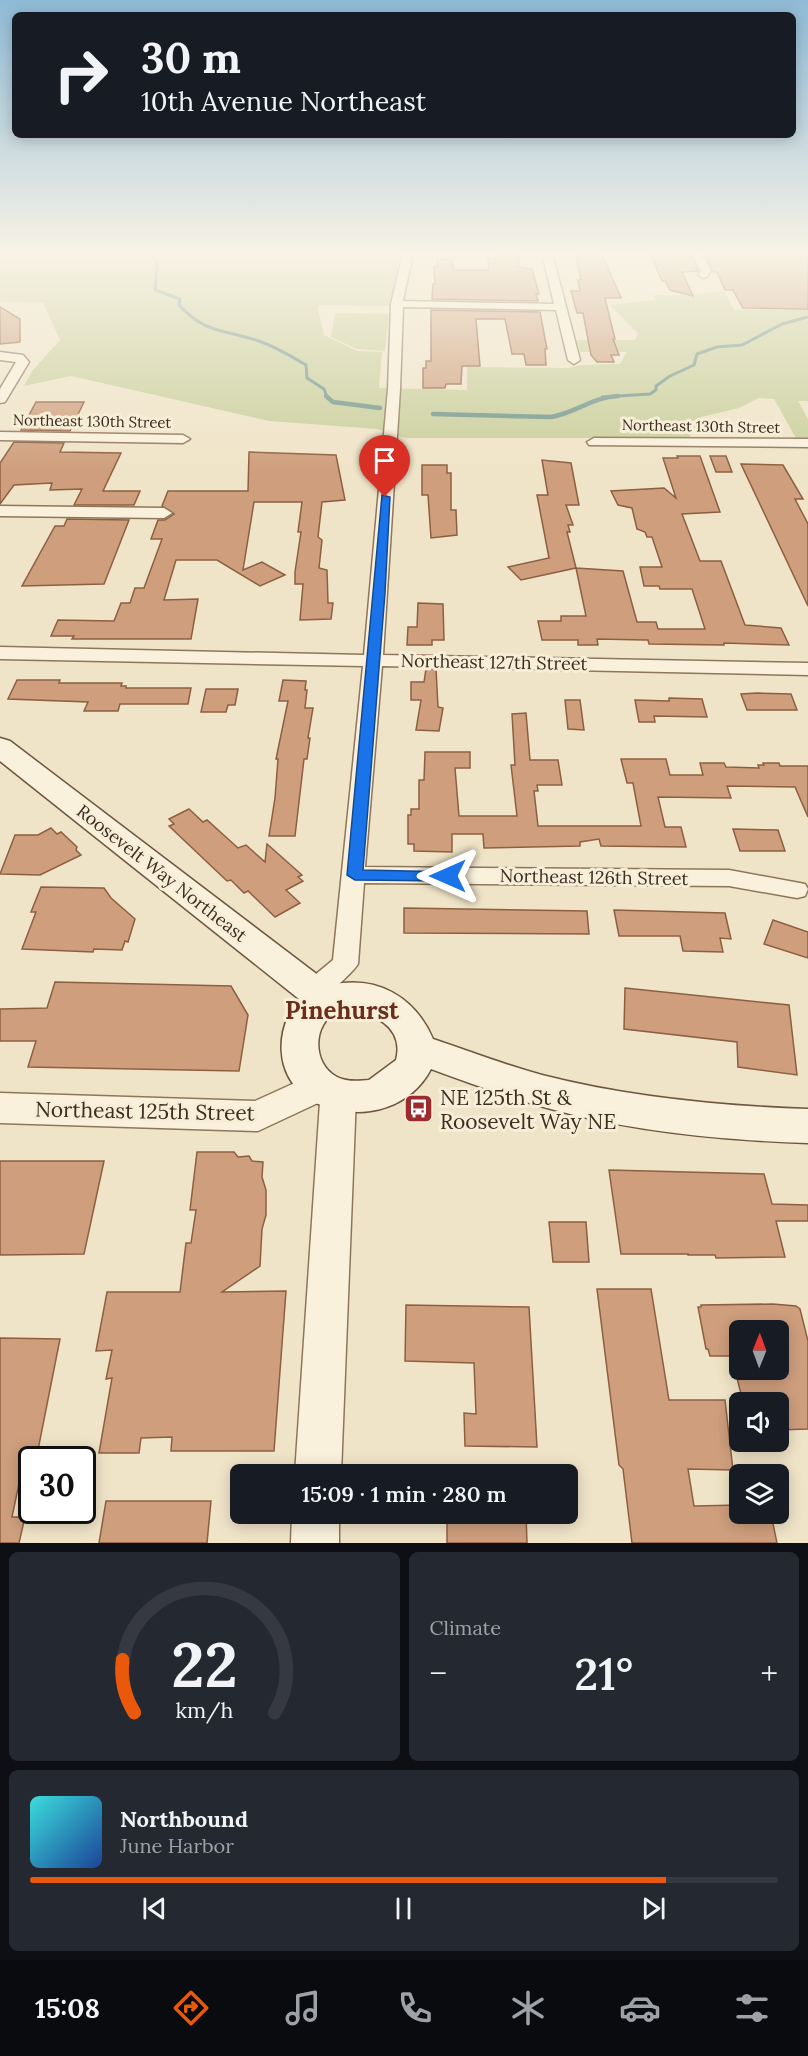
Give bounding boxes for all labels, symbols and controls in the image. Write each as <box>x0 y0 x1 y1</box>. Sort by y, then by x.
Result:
text: 30 m <box>141 31 241 85</box>
icon: right <box>42 36 120 114</box>
text: 10th Avenue Northeast <box>141 84 426 118</box>
street label: Northeast 130th Street <box>13 410 172 432</box>
street label: Northeast 130th Street <box>622 415 781 437</box>
pin <box>359 435 410 497</box>
icon: arrive <box>368 444 401 477</box>
street label: Northeast 127th Street <box>400 649 588 675</box>
street label: Roosevelt Way Northeast <box>72 799 252 947</box>
position arrow <box>416 844 480 908</box>
street label: Northeast 126th Street <box>499 864 689 890</box>
district label: Pinehurst <box>285 995 400 1026</box>
place label: NE 125th St & Roosevelt Way NE <box>440 1084 616 1135</box>
bus stop icon: NE 125th St & Roosevelt Way NE <box>403 1093 435 1125</box>
street label: Northeast 125th Street <box>35 1096 256 1126</box>
north arrow <box>729 1320 789 1380</box>
map controls <box>729 1320 789 1524</box>
button: sound <box>729 1392 789 1452</box>
speed limit sign: 30 <box>18 1446 96 1524</box>
button: layers <box>729 1464 789 1524</box>
text: 15:09 · 1 min · 280 m <box>301 1480 507 1508</box>
text: Climate <box>430 1615 501 1640</box>
text: 22 <box>171 1624 238 1704</box>
text: 21° <box>574 1645 633 1702</box>
text: − <box>430 1652 447 1694</box>
text: + <box>760 1652 778 1694</box>
text: km/h <box>175 1697 233 1725</box>
text: Northbound <box>120 1805 248 1833</box>
text: June Harbor <box>120 1833 234 1858</box>
icon: previous <box>138 1892 171 1925</box>
icon: pause <box>387 1892 420 1925</box>
icon: next <box>637 1892 670 1925</box>
icon: directions <box>170 1987 212 2029</box>
icon: music <box>282 1987 324 2029</box>
icon: phone <box>394 1987 436 2029</box>
icon: climate <box>507 1987 549 2029</box>
icon: car <box>619 1987 661 2029</box>
icon: filters <box>731 1987 773 2029</box>
text: 15:08 <box>35 1991 100 2025</box>

